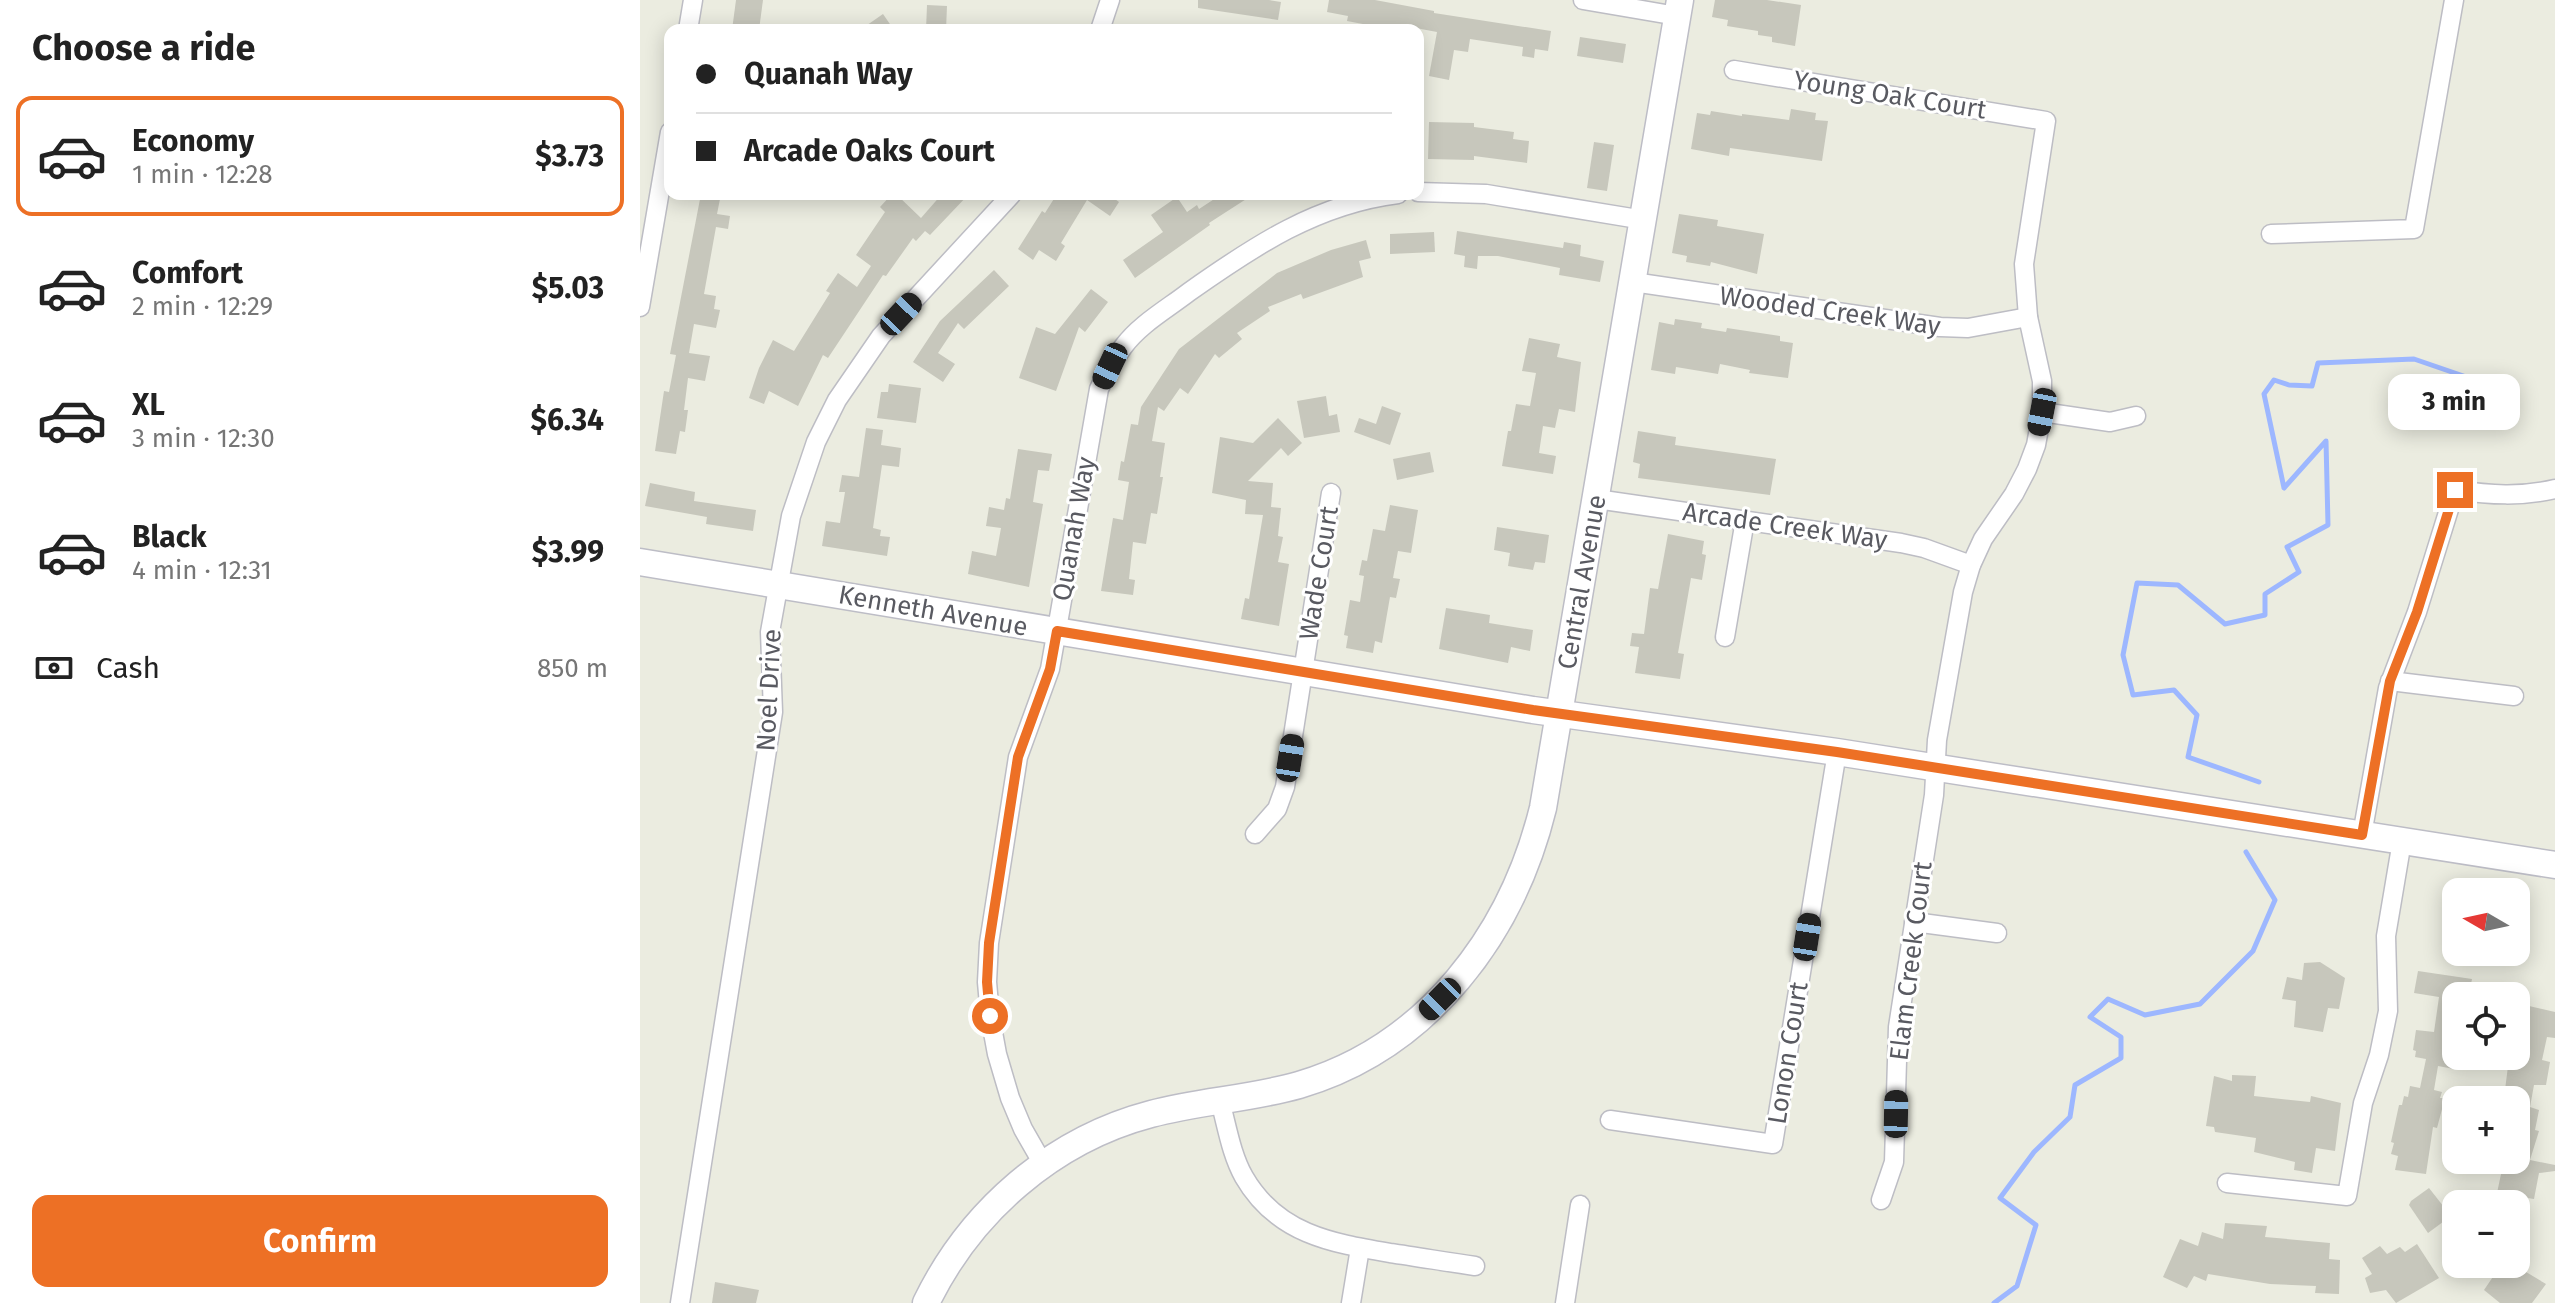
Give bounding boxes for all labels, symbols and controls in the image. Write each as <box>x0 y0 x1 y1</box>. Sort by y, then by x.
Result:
text: Choose a ride <box>32 26 255 70</box>
text: Quanah Way <box>744 56 913 92</box>
street label: Young Oak Court <box>1791 64 1989 126</box>
icon: car <box>36 120 108 192</box>
text: Economy <box>132 123 254 159</box>
text: Arcade Oaks Court <box>744 133 995 169</box>
text: $3.73 <box>535 138 604 174</box>
text: 1 min · 12:28 <box>132 159 273 190</box>
icon: car <box>36 252 108 324</box>
text: Comfort <box>132 255 243 291</box>
text: $5.03 <box>532 270 604 306</box>
street label: Wooded Creek Way <box>1717 280 1943 342</box>
car <box>876 288 926 340</box>
text: 2 min · 12:29 <box>132 291 273 322</box>
car <box>1089 339 1131 393</box>
callout: 3 min <box>2389 374 2521 430</box>
icon: car <box>36 384 108 456</box>
car <box>2026 386 2058 438</box>
text: 3 min <box>2422 386 2486 417</box>
text: XL <box>132 387 165 423</box>
text: $6.34 <box>530 402 604 438</box>
text: 3 min · 12:30 <box>132 423 275 454</box>
street label: Quanah Way <box>1046 454 1102 604</box>
route end <box>2437 472 2473 508</box>
street label: Central Avenue <box>1551 492 1613 672</box>
street label: Arcade Creek Way <box>1681 496 1889 556</box>
street label: Wade Court <box>1293 503 1345 642</box>
icon: car <box>36 516 108 588</box>
text: Black <box>132 519 207 555</box>
text: $3.99 <box>532 534 604 570</box>
text: 4 min · 12:31 <box>132 555 272 586</box>
street label: Kenneth Avenue <box>836 579 1030 643</box>
street label: Noel Drive <box>750 628 788 752</box>
icon: cash <box>32 646 76 690</box>
text: Cash <box>96 650 160 686</box>
text: 850 m <box>537 653 608 684</box>
car <box>1274 732 1306 784</box>
street label: Elam Creek Court <box>1883 859 1939 1062</box>
north arrow <box>2442 878 2530 966</box>
map controls <box>2442 878 2530 1278</box>
car <box>1791 911 1823 963</box>
car <box>1415 974 1465 1024</box>
street label: Lonon Court <box>1761 979 1815 1126</box>
button: locate <box>2442 982 2530 1070</box>
route start <box>972 998 1008 1034</box>
button: + <box>2442 1086 2530 1174</box>
car <box>1884 1090 1908 1138</box>
button: − <box>2442 1190 2530 1278</box>
button: Confirm <box>32 1195 608 1287</box>

